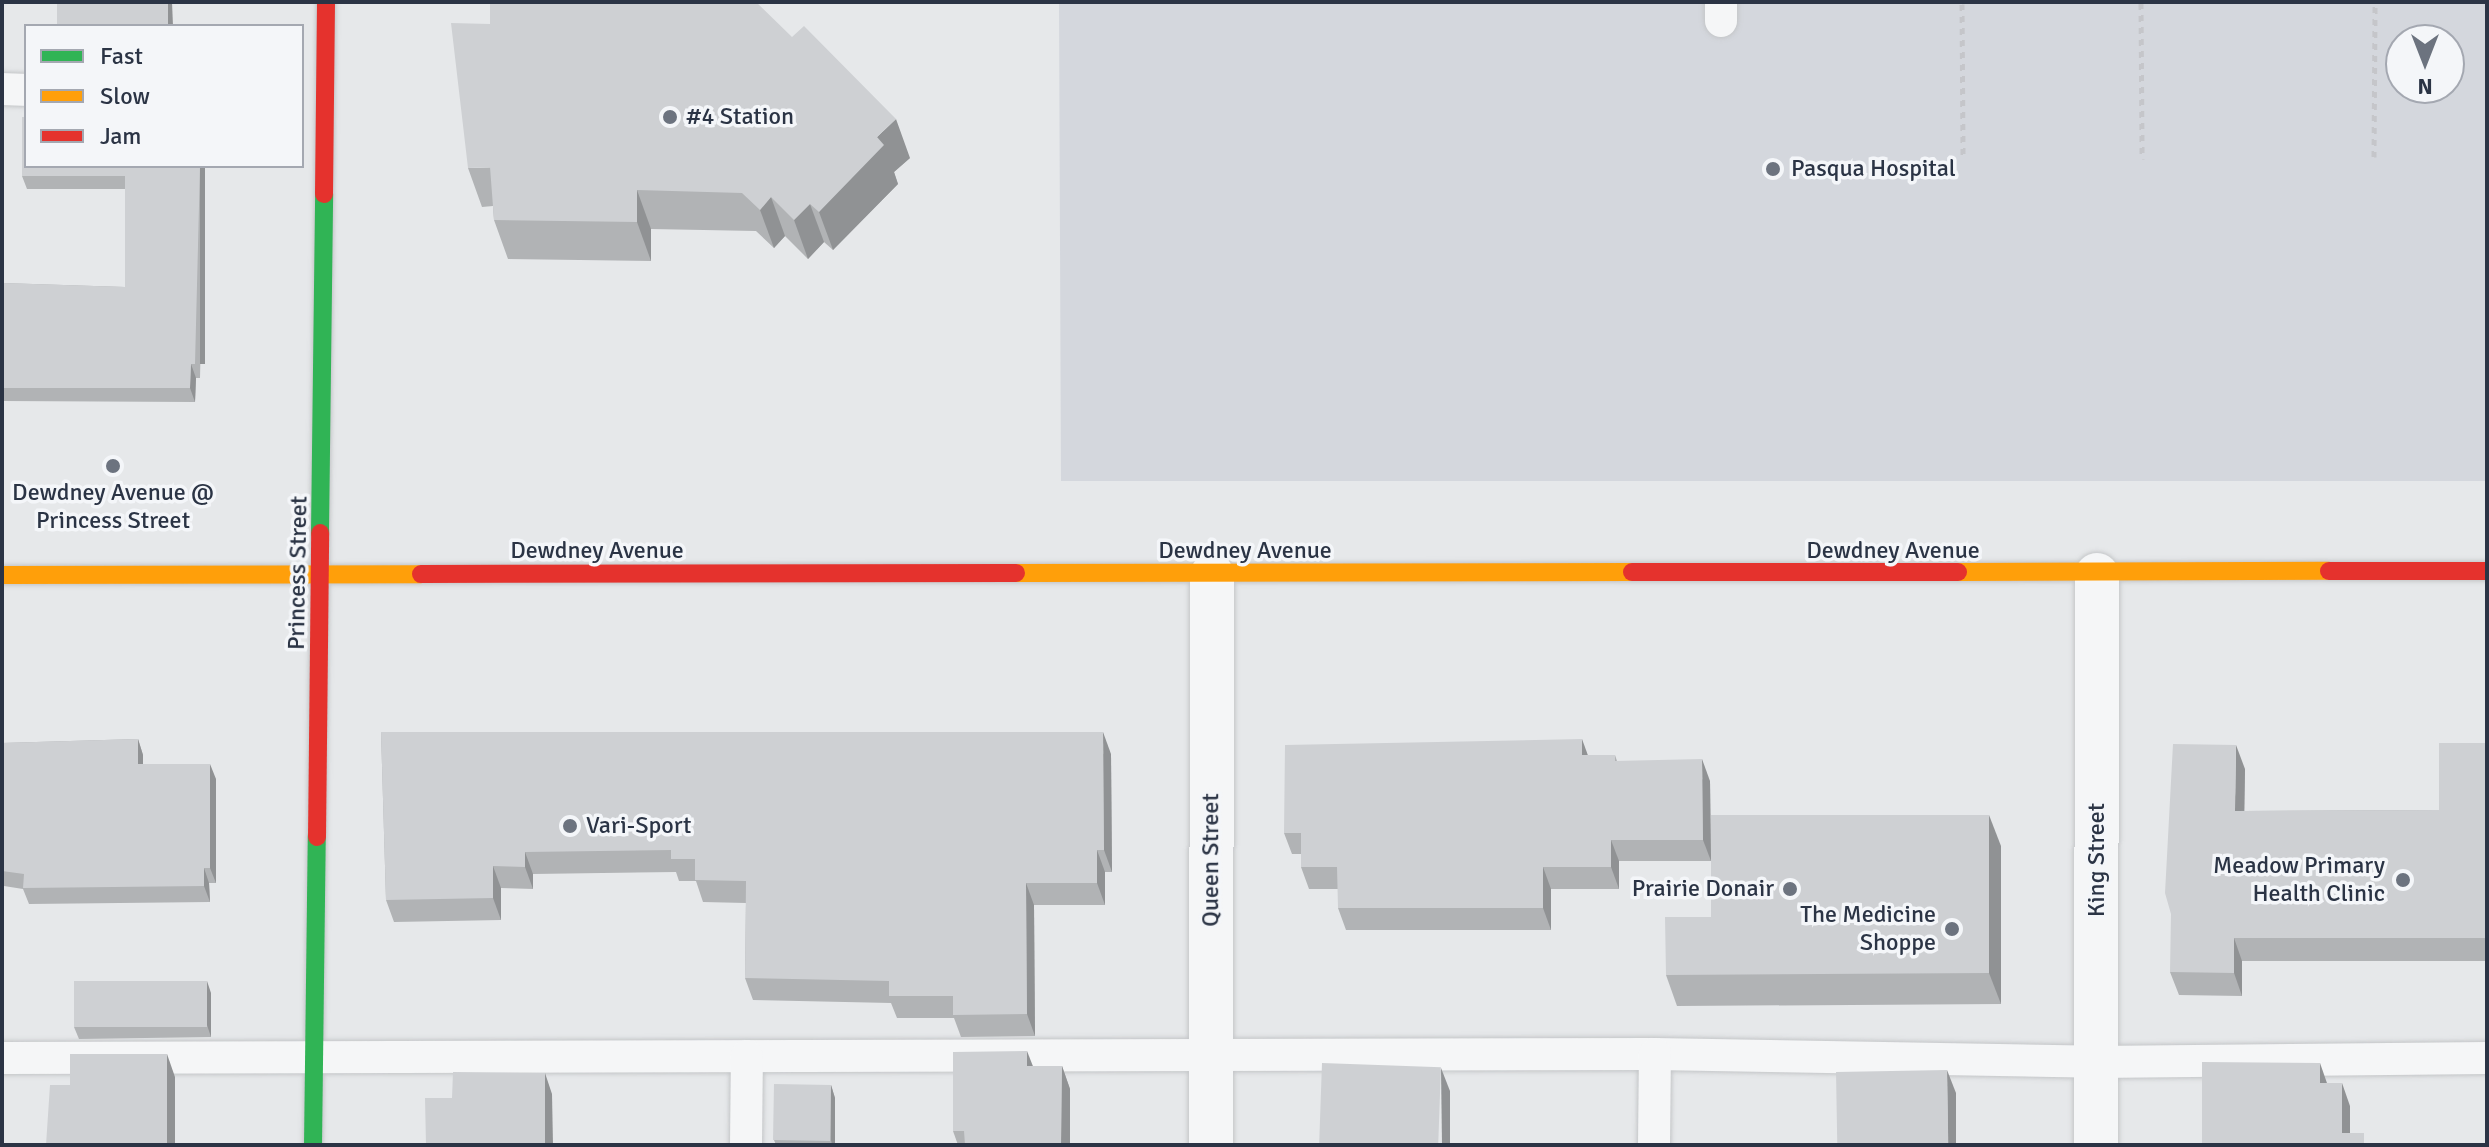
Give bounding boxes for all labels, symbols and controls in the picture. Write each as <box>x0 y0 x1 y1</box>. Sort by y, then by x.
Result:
legend <box>24 24 304 168</box>
north arrow <box>2385 24 2465 104</box>
text: Fast <box>100 41 143 71</box>
text: N <box>2417 73 2433 100</box>
text: Slow <box>100 81 150 111</box>
place label: #4 Station <box>686 103 794 131</box>
marker: #4 Station <box>661 108 679 126</box>
text: Jam <box>100 121 141 151</box>
place label: Pasqua Hospital <box>1791 155 1956 183</box>
marker: Pasqua Hospital <box>1762 158 1784 180</box>
marker: Dewdney Avenue @ Princess Street <box>104 457 122 475</box>
place label: Dewdney Avenue @ Princess Street <box>12 479 214 535</box>
street label: Princess Street <box>282 496 314 650</box>
street label: Dewdney Avenue <box>510 537 684 565</box>
street label: Dewdney Avenue <box>1158 537 1332 565</box>
street label: Dewdney Avenue <box>1806 537 1980 565</box>
street label: Queen Street <box>1197 793 1225 927</box>
street label: King Street <box>2083 803 2111 917</box>
place label: Vari-Sport <box>586 812 691 840</box>
marker: Vari-Sport <box>561 817 579 835</box>
place label: Meadow Primary Health Clinic <box>2213 852 2385 908</box>
marker: Meadow Primary Health Clinic <box>2392 869 2414 891</box>
place label: Prairie Donair <box>1632 875 1774 903</box>
marker: Prairie Donair <box>1781 880 1799 898</box>
place label: The Medicine Shoppe <box>1800 901 1936 957</box>
marker: The Medicine Shoppe <box>1943 920 1961 938</box>

